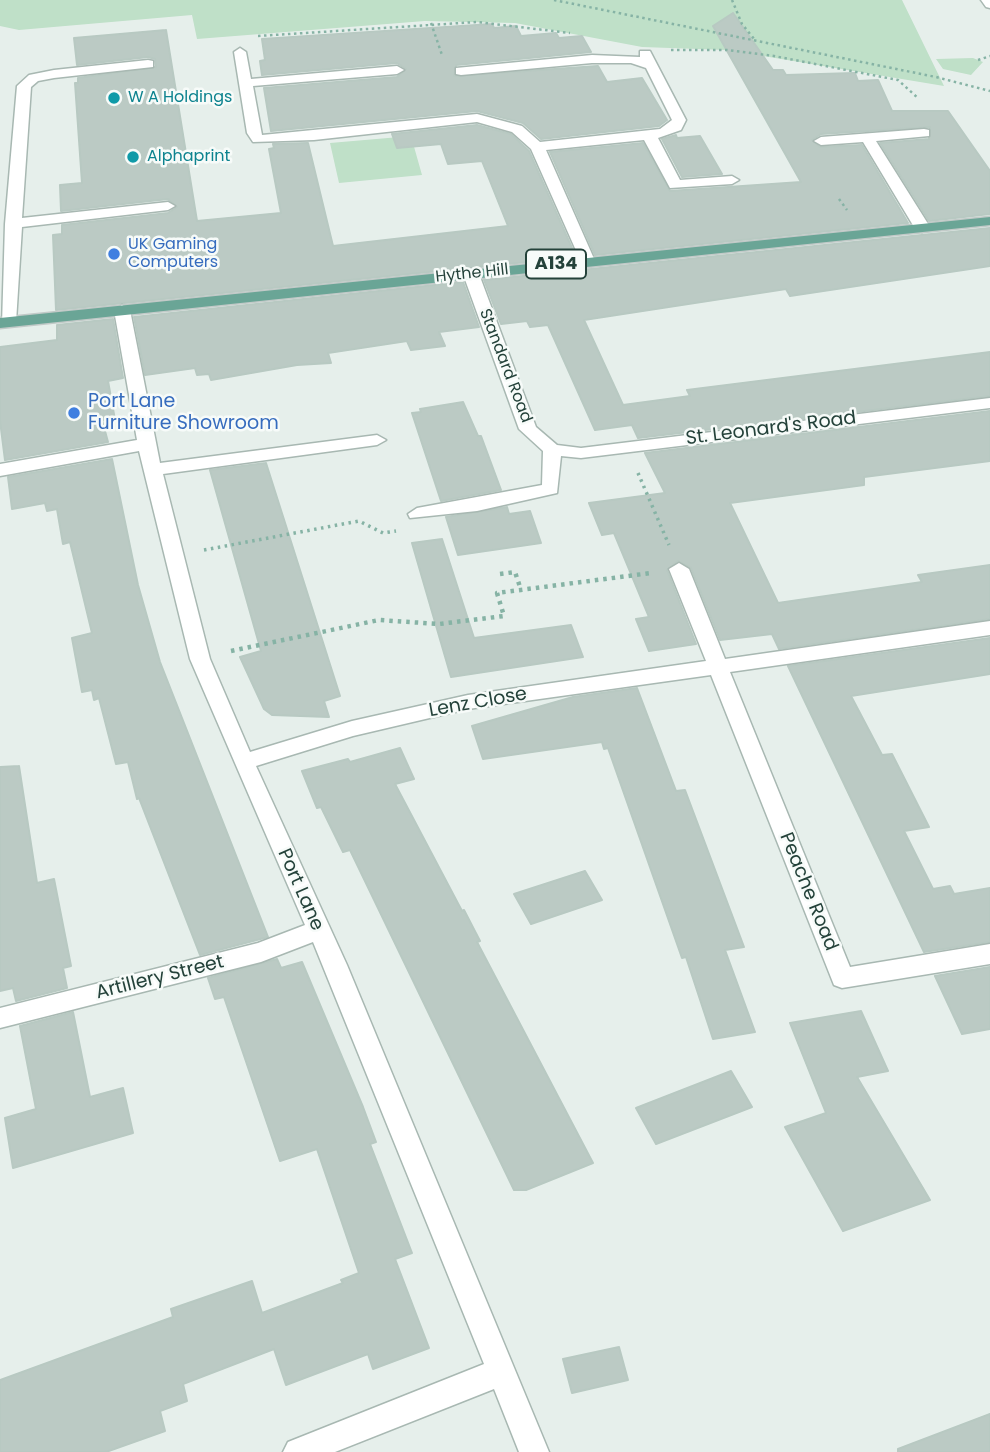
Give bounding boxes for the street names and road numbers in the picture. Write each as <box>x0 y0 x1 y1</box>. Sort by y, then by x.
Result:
road number: A134 <box>526 250 586 278</box>
street label: Hythe Hill <box>435 261 509 287</box>
street label: Standard Road <box>474 306 536 426</box>
street label: St. Leonard's Road <box>684 407 858 451</box>
street label: Lenz Close <box>427 683 529 723</box>
street label: Peache Road <box>774 830 842 954</box>
street label: Port Lane <box>272 846 328 934</box>
street label: Artillery Street <box>94 951 226 1005</box>

